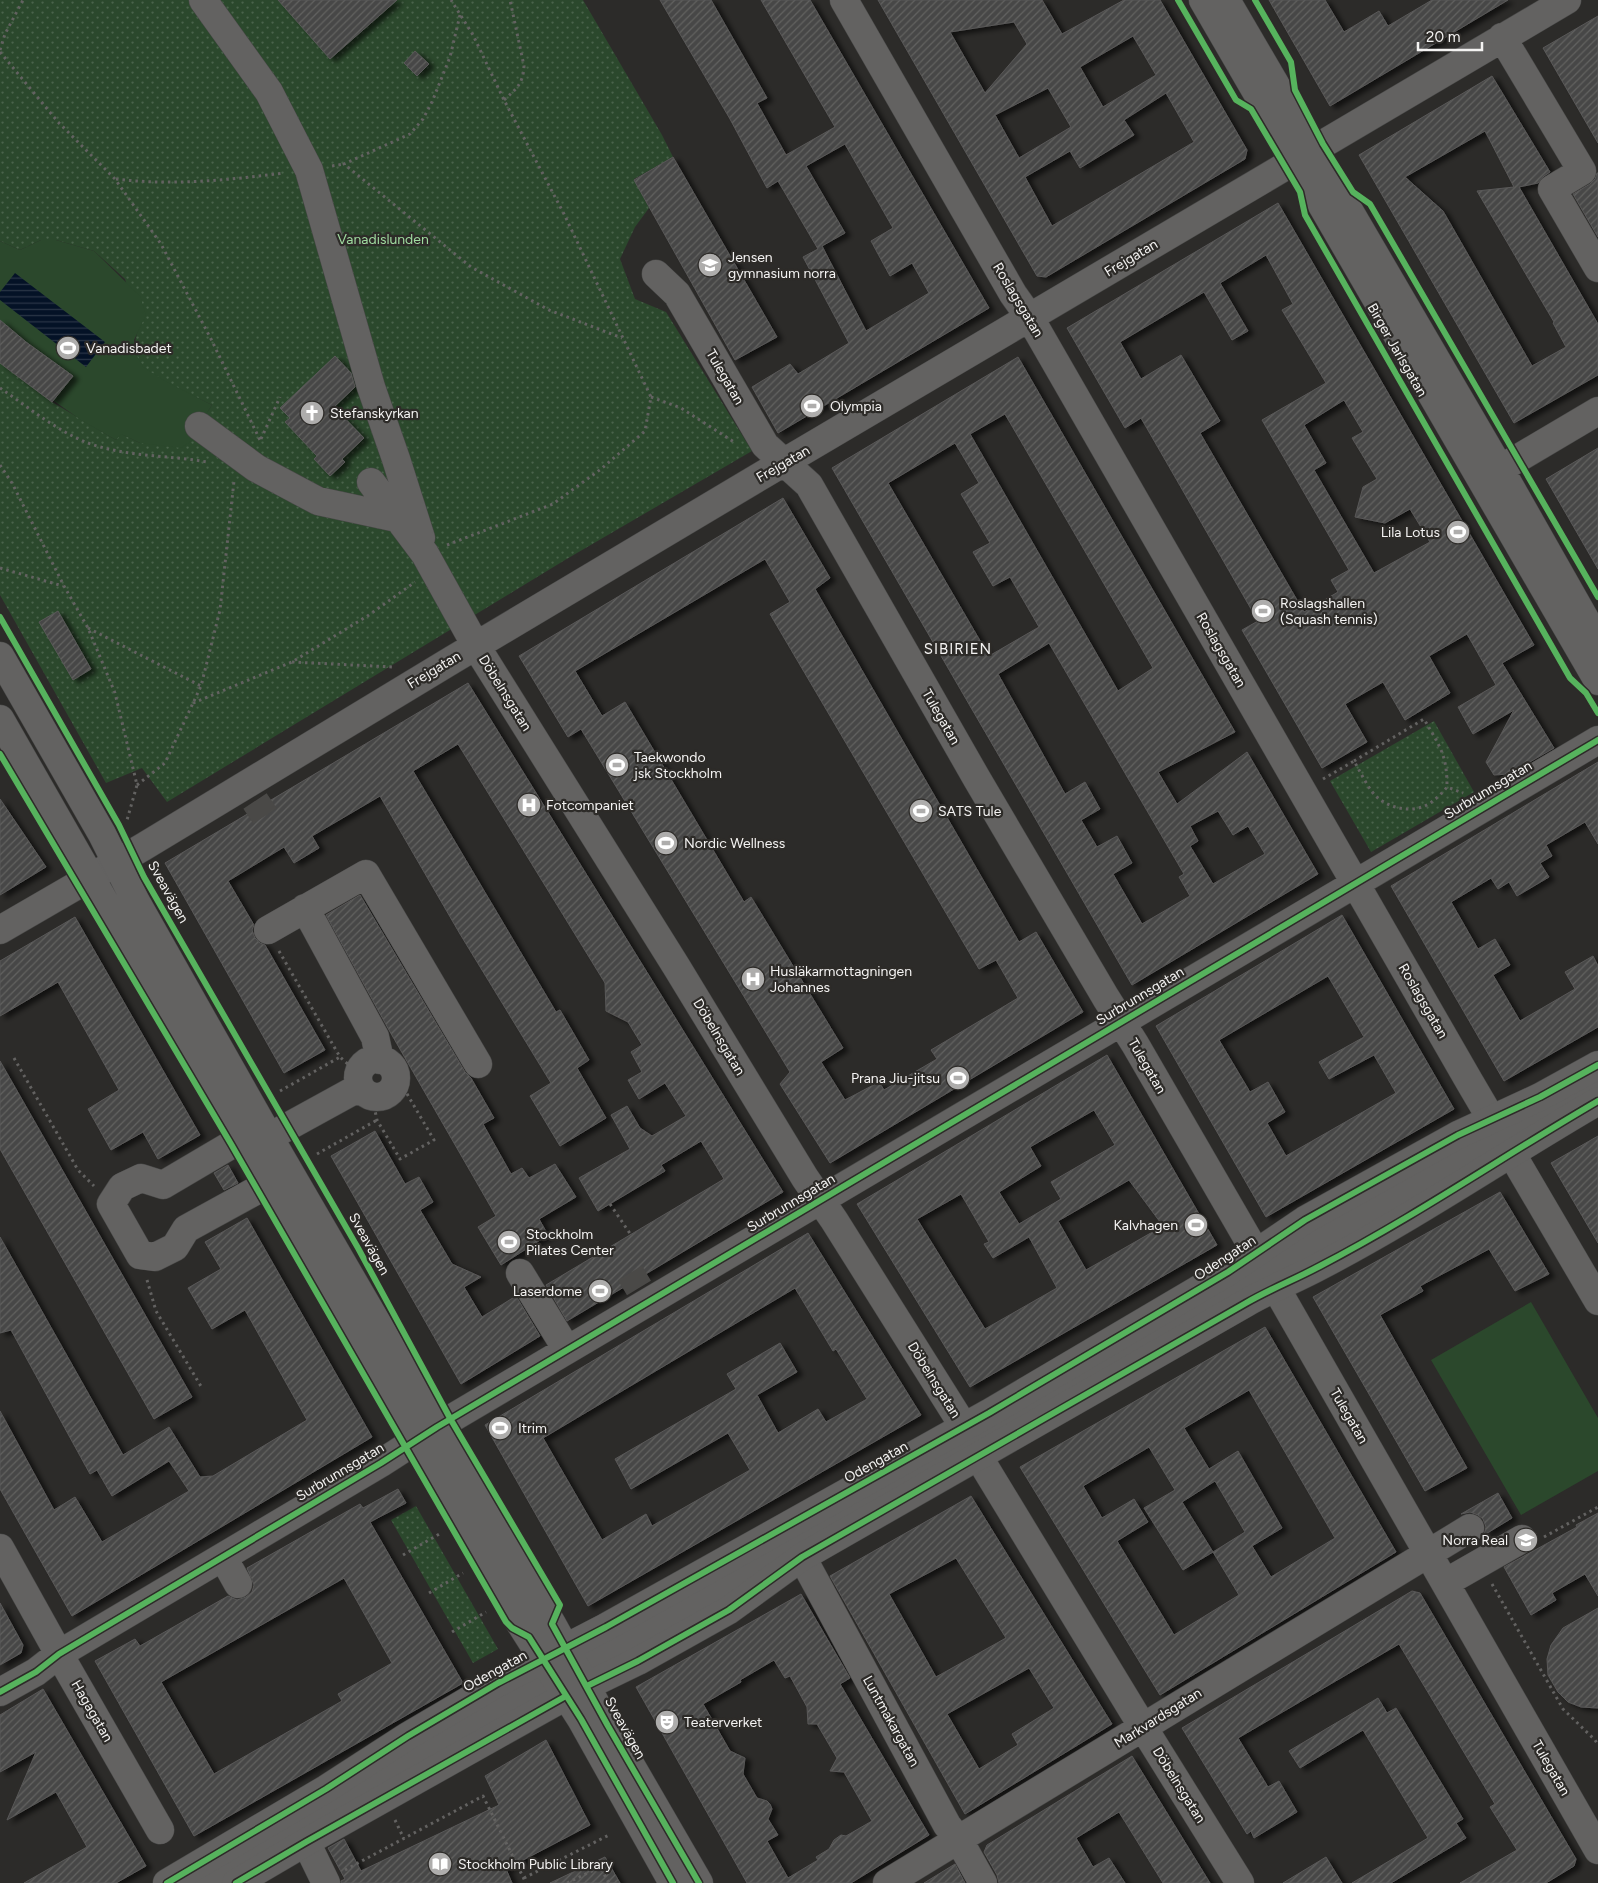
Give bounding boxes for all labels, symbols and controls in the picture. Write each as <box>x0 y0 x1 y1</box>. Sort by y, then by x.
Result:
scale bar <box>1418 20 1482 52</box>
text: 20 m <box>1426 28 1460 46</box>
park label: Vanadislunden <box>337 231 429 248</box>
street label: Frejgatan <box>1101 235 1161 281</box>
place label: Jensen gymnasium norra <box>728 249 836 282</box>
school or university icon: Jensen gymnasium norra <box>697 252 723 278</box>
street label: Roslagsgatan <box>989 260 1047 341</box>
street label: Birger Jarlsgatan <box>1363 300 1431 400</box>
sports icon: Vanadisbadet <box>55 335 81 361</box>
place label: Vanadisbadet <box>86 340 172 357</box>
street label: Tulegatan <box>702 346 748 408</box>
sports icon: Olympia <box>799 393 825 419</box>
place label: Olympia <box>830 398 882 415</box>
church icon: Stefanskyrkan <box>299 400 325 426</box>
place label: Stefanskyrkan <box>330 405 419 422</box>
street label: Frejgatan <box>753 442 813 486</box>
sports icon: Lila Lotus <box>1445 519 1471 545</box>
place label: Lila Lotus <box>1381 524 1440 541</box>
place label: Roslagshallen (Squash tennis) <box>1280 595 1378 628</box>
sports icon: Roslagshallen (Squash tennis) <box>1250 598 1276 624</box>
street label: Roslagsgatan <box>1193 609 1249 691</box>
district label: SIBIRIEN <box>924 640 992 658</box>
street label: Frejgatan <box>404 647 464 693</box>
street label: Döbelnsgatan <box>475 652 535 734</box>
street label: Tulegatan <box>918 686 964 748</box>
place label: Taekwondo jsk Stockholm <box>633 749 722 782</box>
sports icon: Taekwondo jsk Stockholm <box>604 752 630 778</box>
street label: Surbrunnsgatan <box>1441 757 1535 823</box>
hospital icon: Fotcompaniet <box>516 792 542 818</box>
place label: Fotcompaniet <box>546 797 634 814</box>
sports icon: SATS Tule <box>908 798 934 824</box>
place label: SATS Tule <box>938 803 1002 820</box>
sports icon: Nordic Wellness <box>653 830 679 856</box>
place label: Nordic Wellness <box>684 835 785 852</box>
street label: Sveavägen <box>144 858 192 926</box>
street label: Roslagsgatan <box>1395 960 1451 1042</box>
place label: Husläkarmottagningen Johannes <box>770 963 912 996</box>
street label: Surbrunnsgatan <box>1093 963 1187 1029</box>
hospital icon: Husläkarmottagningen Johannes <box>740 966 766 992</box>
street label: Döbelnsgatan <box>689 996 749 1079</box>
street label: Tulegatan <box>1124 1035 1170 1097</box>
sports icon: Prana Jiu-jitsu <box>945 1065 971 1091</box>
place label: Prana Jiu-jitsu <box>851 1070 940 1087</box>
street label: Surbrunnsgatan <box>744 1170 838 1236</box>
street label: Sveavägen <box>345 1210 393 1278</box>
sports icon: Kalvhagen <box>1183 1212 1209 1238</box>
place label: Kalvhagen <box>1113 1217 1178 1234</box>
place label: Stockholm Pilates Center <box>526 1226 614 1259</box>
sports icon: Stockholm Pilates Center <box>496 1229 522 1255</box>
street label: Odengatan <box>1191 1232 1259 1284</box>
sports icon: Laserdome <box>587 1278 613 1304</box>
place label: Laserdome <box>513 1283 582 1300</box>
street label: Döbelnsgatan <box>904 1339 964 1421</box>
street label: Tulegatan <box>1326 1385 1372 1447</box>
sports icon: Itrim <box>487 1415 513 1441</box>
place label: Itrim <box>518 1420 547 1437</box>
street label: Odengatan <box>841 1437 911 1486</box>
street label: Surbrunnsgatan <box>293 1439 387 1505</box>
school or university icon: Norra Real <box>1513 1527 1539 1553</box>
place label: Norra Real <box>1442 1532 1508 1549</box>
street label: Odengatan <box>460 1646 530 1695</box>
street label: Luntmakargatan <box>859 1673 923 1770</box>
street label: Hagagatan <box>67 1677 117 1745</box>
street label: Markvardsgatan <box>1111 1684 1205 1752</box>
street label: Sveavägen <box>601 1694 649 1762</box>
theatre icon: Teaterverket <box>654 1709 680 1735</box>
place label: Teaterverket <box>684 1714 762 1731</box>
street label: Tulegatan <box>1528 1737 1574 1799</box>
street label: Döbelnsgatan <box>1149 1744 1209 1826</box>
library icon: Stockholm Public Library <box>427 1851 453 1877</box>
place label: Stockholm Public Library <box>458 1856 613 1873</box>

